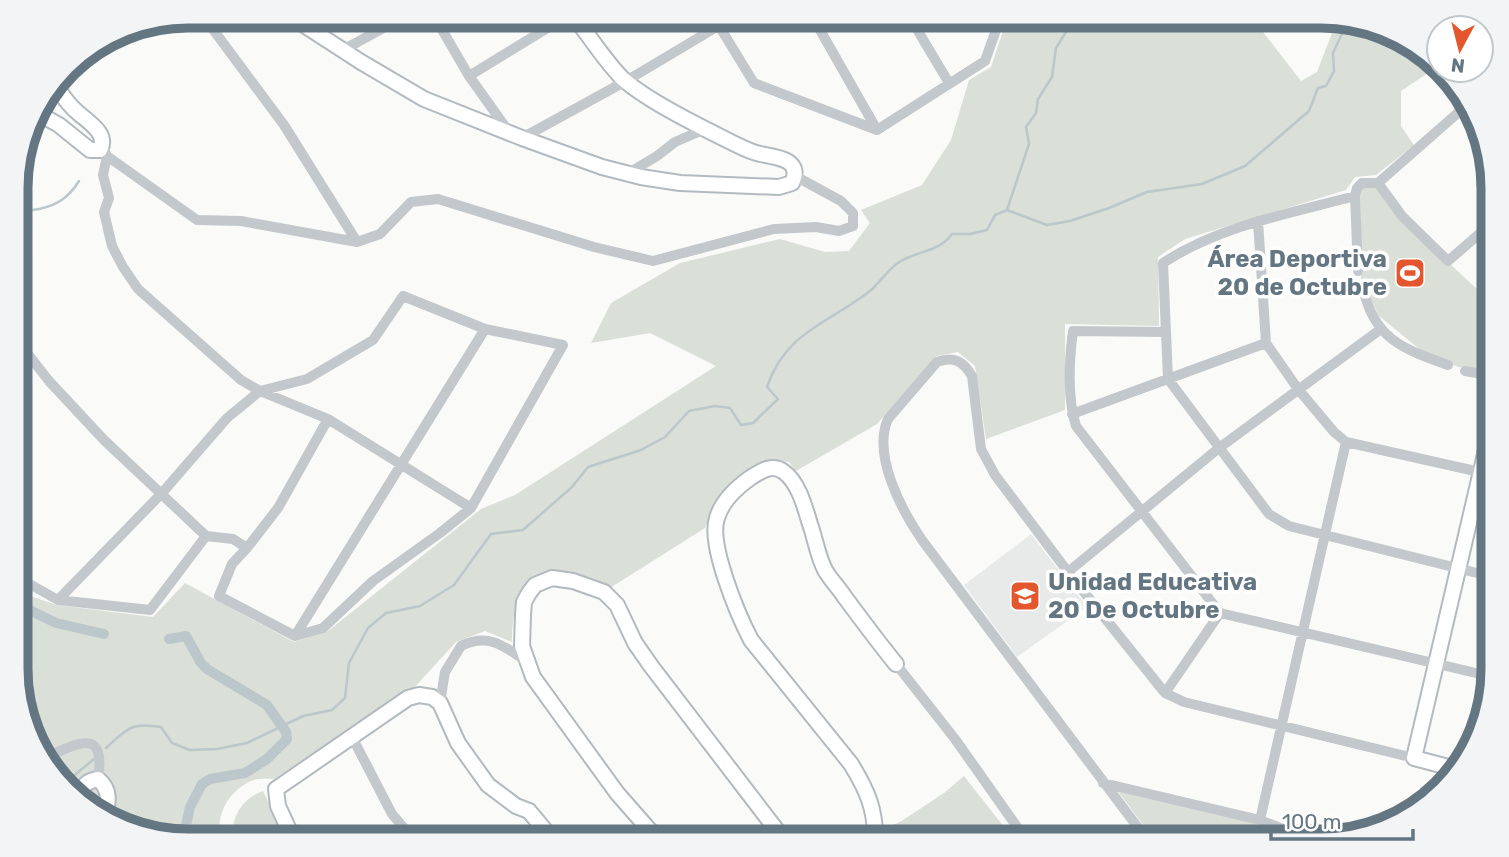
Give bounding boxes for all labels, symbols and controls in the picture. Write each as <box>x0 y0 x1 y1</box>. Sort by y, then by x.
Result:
north arrow <box>1425 14 1495 84</box>
text: N <box>1450 53 1466 78</box>
place label: Área Deportiva 20 de Octubre <box>1207 245 1387 301</box>
sports icon: Área Deportiva 20 de Octubre <box>1393 256 1427 290</box>
place label: Unidad Educativa 20 De Octubre <box>1048 568 1257 624</box>
school or university icon: Unidad Educativa 20 De Octubre <box>1008 579 1042 613</box>
scale bar <box>1271 798 1413 842</box>
text: 100 m <box>1282 809 1341 834</box>

